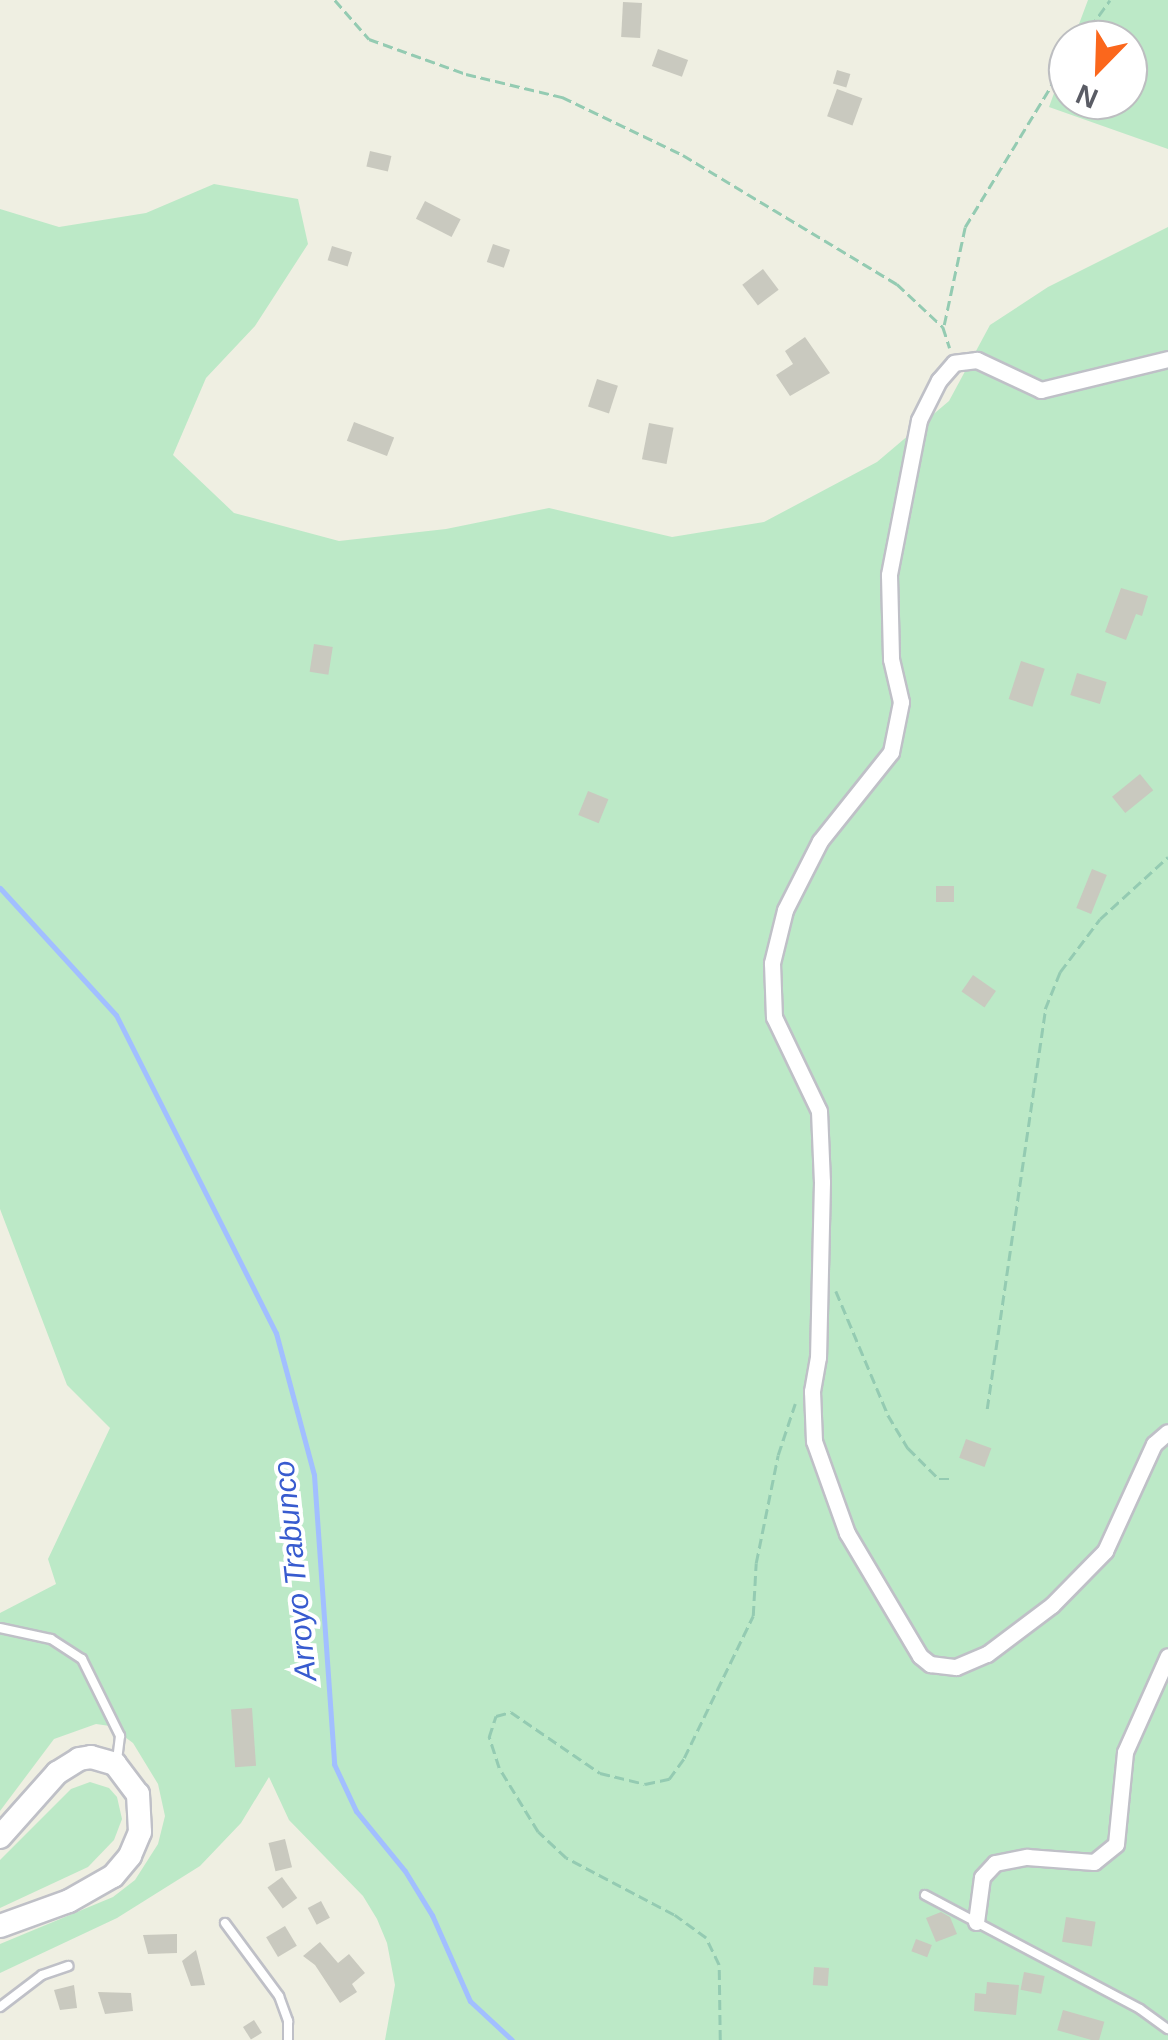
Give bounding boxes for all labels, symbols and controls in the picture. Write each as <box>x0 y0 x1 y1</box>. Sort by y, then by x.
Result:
north arrow <box>1048 20 1148 120</box>
text: N <box>1072 78 1102 114</box>
water label: Arroyo Trabunco <box>266 1459 324 1683</box>

